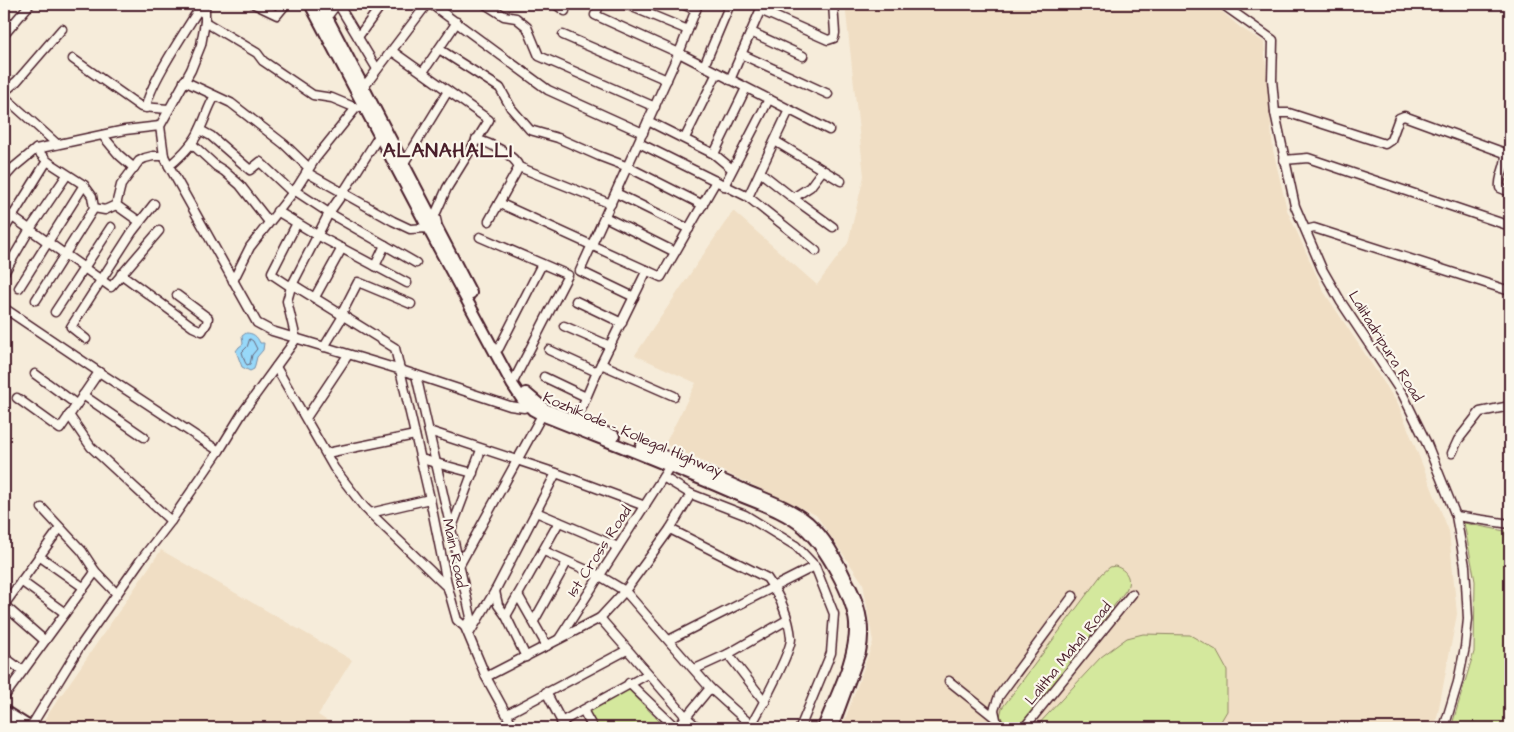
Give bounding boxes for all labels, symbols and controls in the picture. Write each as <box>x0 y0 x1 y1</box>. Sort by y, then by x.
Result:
district label: ALANAHALLI <box>383 137 513 165</box>
street label: Lalitadripura Road <box>1343 287 1428 406</box>
street label: Kozhikode - Kollegal Highway <box>539 387 726 483</box>
street label: 1st Cross Road <box>562 502 637 601</box>
street label: Main Road <box>437 517 472 590</box>
street label: Lalitha Mahal Road <box>1020 597 1117 710</box>

